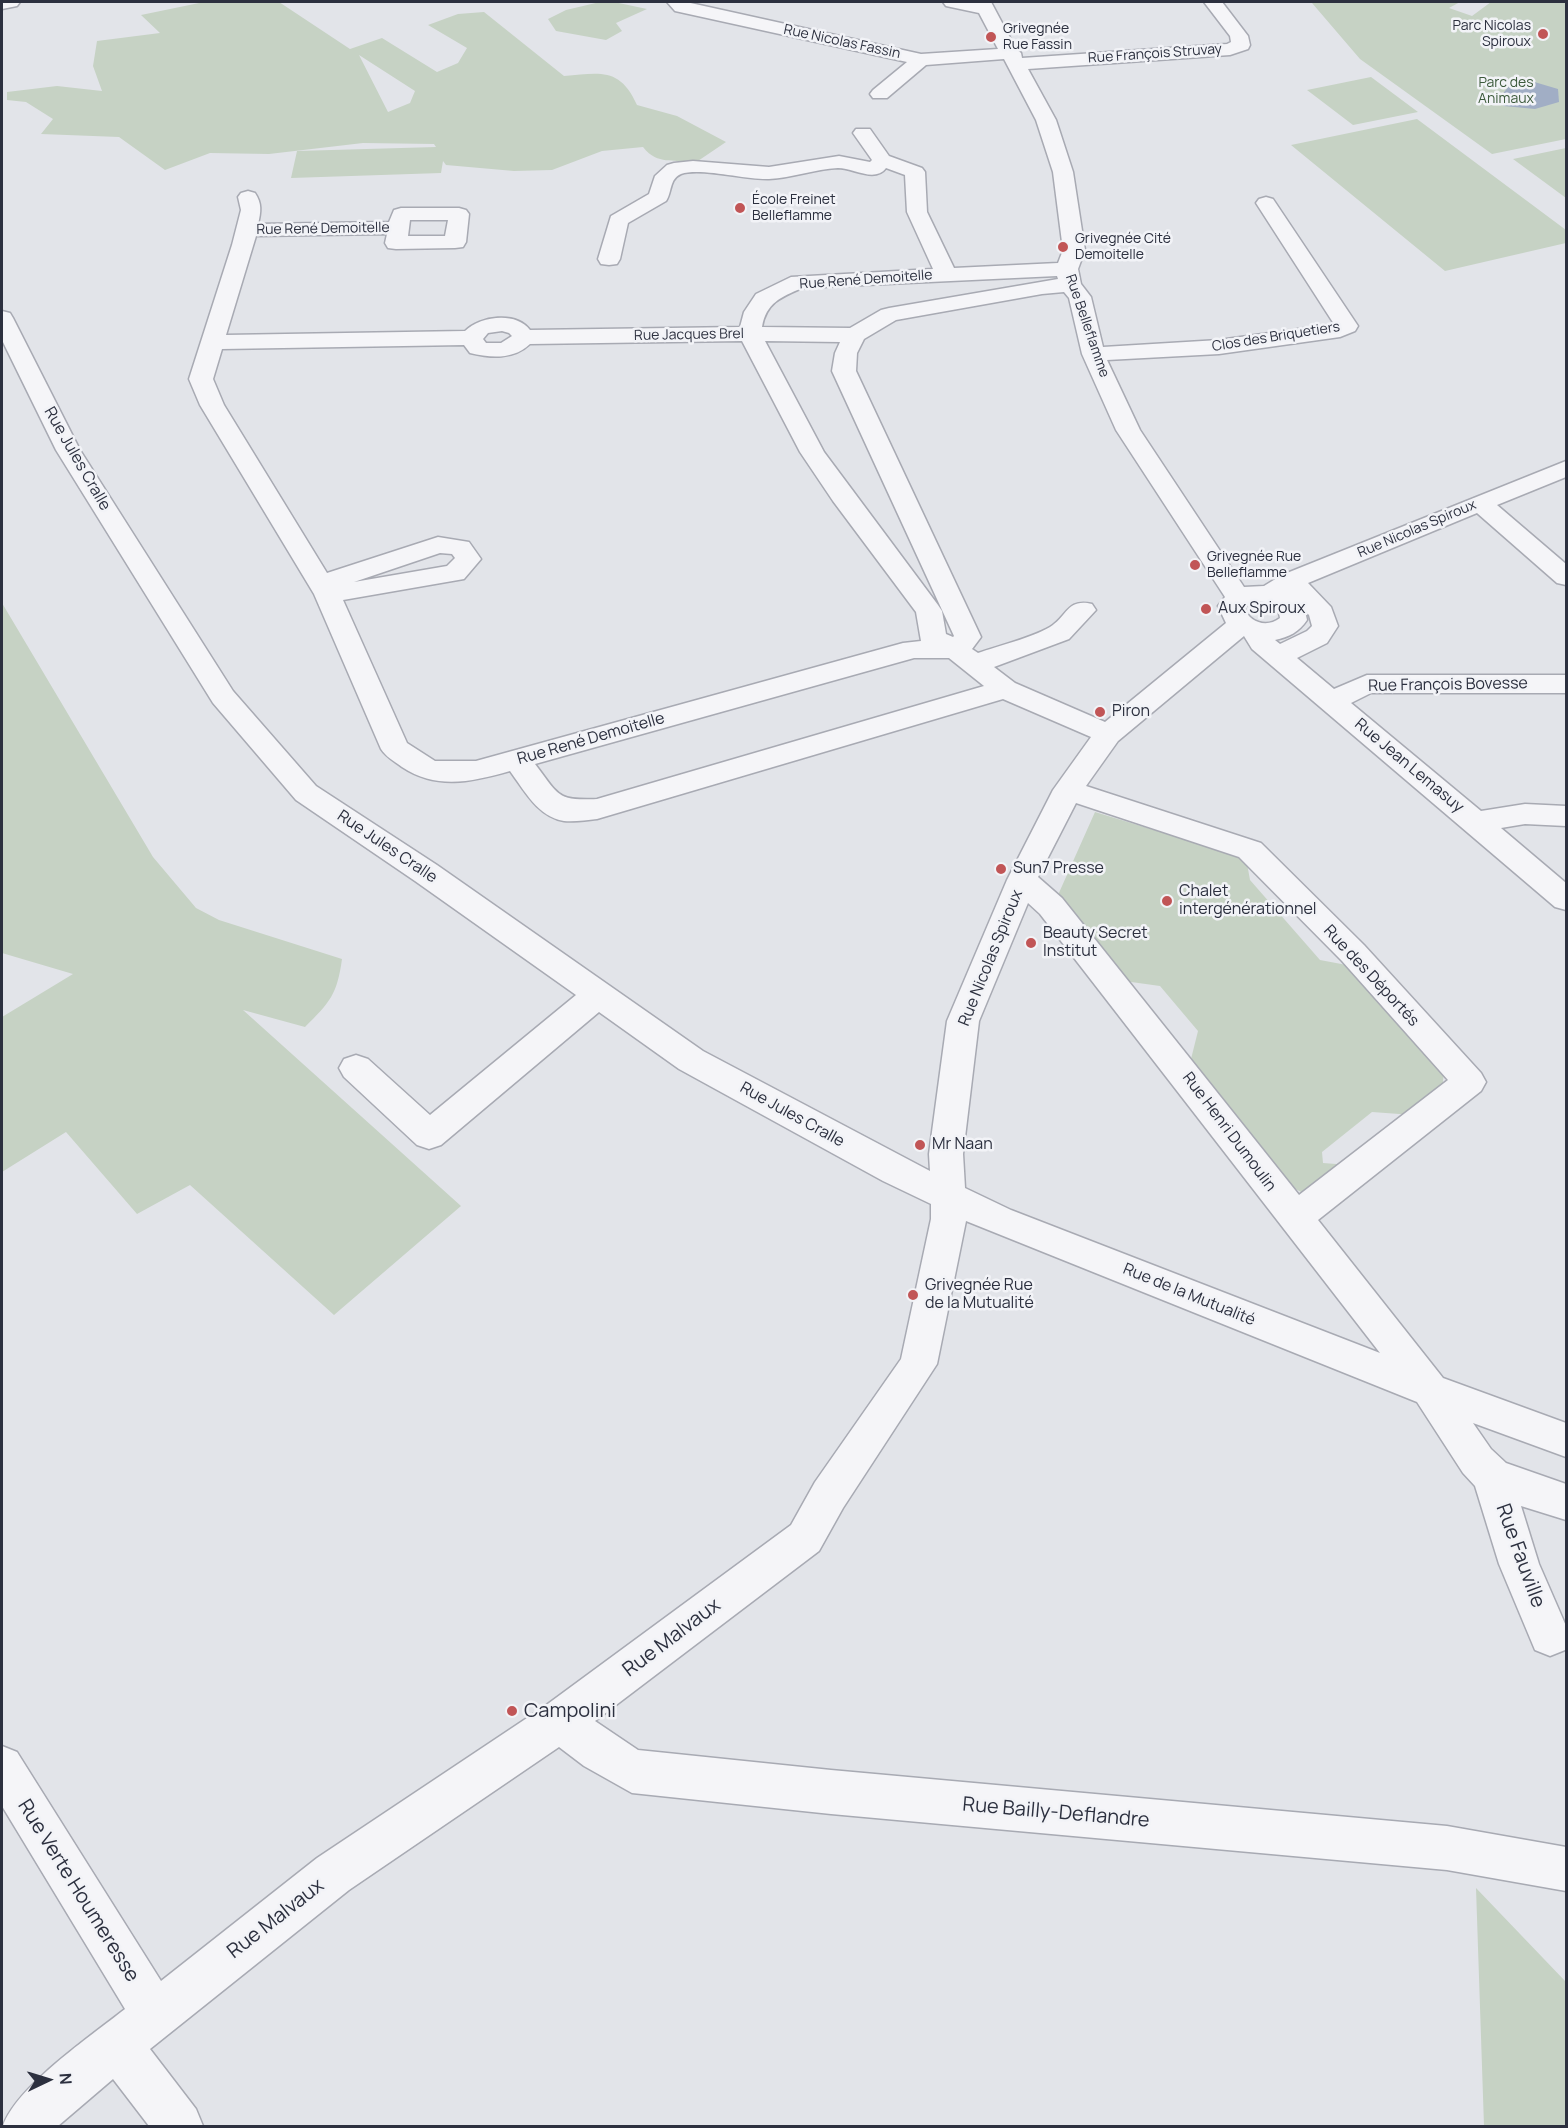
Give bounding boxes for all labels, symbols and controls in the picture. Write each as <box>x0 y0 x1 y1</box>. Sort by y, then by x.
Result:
place label: Parc Nicolas Spiroux <box>1453 18 1531 50</box>
street label: Rue Nicolas Fassin <box>782 21 902 63</box>
place label: Grivegnée Rue Fassin <box>1003 21 1072 54</box>
marker: Parc Nicolas Spiroux <box>1536 27 1550 41</box>
marker: Grivegnée Rue Fassin <box>984 30 998 44</box>
street label: Rue François Struvay <box>1087 41 1223 67</box>
park label: Parc des Animaux <box>1478 75 1534 108</box>
place label: École Freinet Belleflamme <box>752 192 836 225</box>
marker: École Freinet Belleflamme <box>733 201 747 215</box>
street label: Rue René Demoitelle <box>256 219 390 239</box>
place label: Grivegnée Cité Demoitelle <box>1075 231 1171 264</box>
marker: Grivegnée Cité Demoitelle <box>1056 240 1070 254</box>
street label: Rue René Demoitelle <box>799 267 933 293</box>
street label: Rue Belleflamme <box>1061 272 1113 380</box>
street label: Clos des Briquetiers <box>1211 319 1341 355</box>
street label: Rue Jacques Brel <box>634 326 744 344</box>
street label: Rue Jules Cralle <box>40 404 114 514</box>
street label: Rue Nicolas Spiroux <box>1355 496 1479 562</box>
place label: Grivegnée Rue Belleflamme <box>1207 549 1301 582</box>
marker: Grivegnée Rue Belleflamme <box>1188 558 1202 572</box>
place label: Aux Spiroux <box>1218 599 1305 619</box>
marker: Aux Spiroux <box>1199 602 1213 616</box>
street label: Rue François Bovesse <box>1368 674 1528 696</box>
place label: Piron <box>1112 702 1150 722</box>
marker: Piron <box>1093 705 1107 719</box>
street label: Rue René Demoitelle <box>515 709 667 769</box>
street label: Rue Jean Lemasuy <box>1351 715 1467 817</box>
street label: Rue Jules Cralle <box>333 807 441 887</box>
place label: Sun7 Presse <box>1013 859 1104 879</box>
marker: Sun7 Presse <box>994 862 1008 876</box>
place label: Chalet intergénérationnel <box>1179 882 1317 920</box>
street label: Rue Nicolas Spiroux <box>955 887 1027 1029</box>
marker: Chalet intergénérationnel <box>1160 894 1174 908</box>
street label: Rue des Déportés <box>1319 921 1423 1031</box>
place label: Beauty Secret Institut <box>1043 924 1148 962</box>
marker: Beauty Secret Institut <box>1024 936 1038 950</box>
street label: Rue Henri Dumoulin <box>1178 1069 1280 1195</box>
street label: Rue Jules Cralle <box>736 1078 848 1152</box>
place label: Mr Naan <box>932 1135 993 1155</box>
marker: Mr Naan <box>913 1138 927 1152</box>
street label: Rue de la Mutualité <box>1120 1260 1258 1330</box>
place label: Grivegnée Rue de la Mutualité <box>925 1276 1034 1314</box>
marker: Grivegnée Rue de la Mutualité <box>906 1288 920 1302</box>
street label: Rue Fauville <box>1490 1501 1550 1611</box>
street label: Rue Malvaux <box>619 1594 725 1682</box>
place label: Campolini <box>524 1699 616 1723</box>
marker: Campolini <box>505 1704 519 1718</box>
street label: Rue Bailly-Deflandre <box>962 1793 1150 1833</box>
street label: Rue Verte Houmeresse <box>12 1795 144 1987</box>
street label: Rue Malvaux <box>223 1874 329 1964</box>
north arrow <box>18 2050 78 2110</box>
text: N <box>55 2072 77 2085</box>

